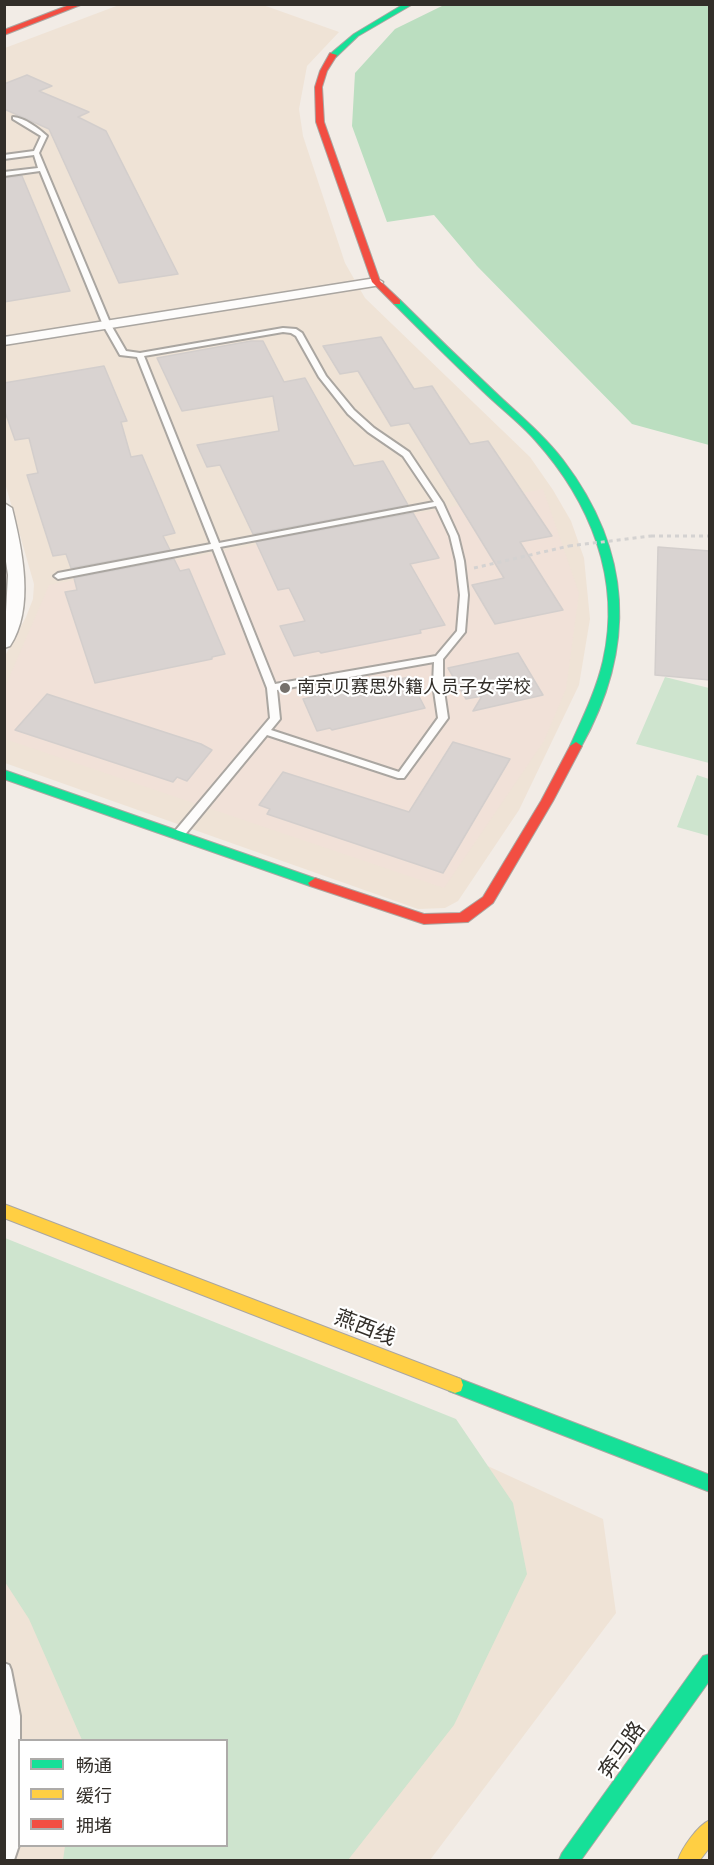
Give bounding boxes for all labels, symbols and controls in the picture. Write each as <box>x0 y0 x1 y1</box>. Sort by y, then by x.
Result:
place label: 南京贝赛思外籍人员子女学校 <box>297 677 531 699</box>
marker: 南京贝赛思外籍人员子女学校 <box>278 681 292 695</box>
street label: 燕西线 <box>331 1305 399 1351</box>
street label: 奔马路 <box>594 1717 650 1783</box>
legend <box>18 1739 228 1847</box>
text: 畅通 <box>76 1758 112 1776</box>
text: 缓行 <box>76 1788 112 1806</box>
text: 拥堵 <box>76 1818 112 1836</box>

